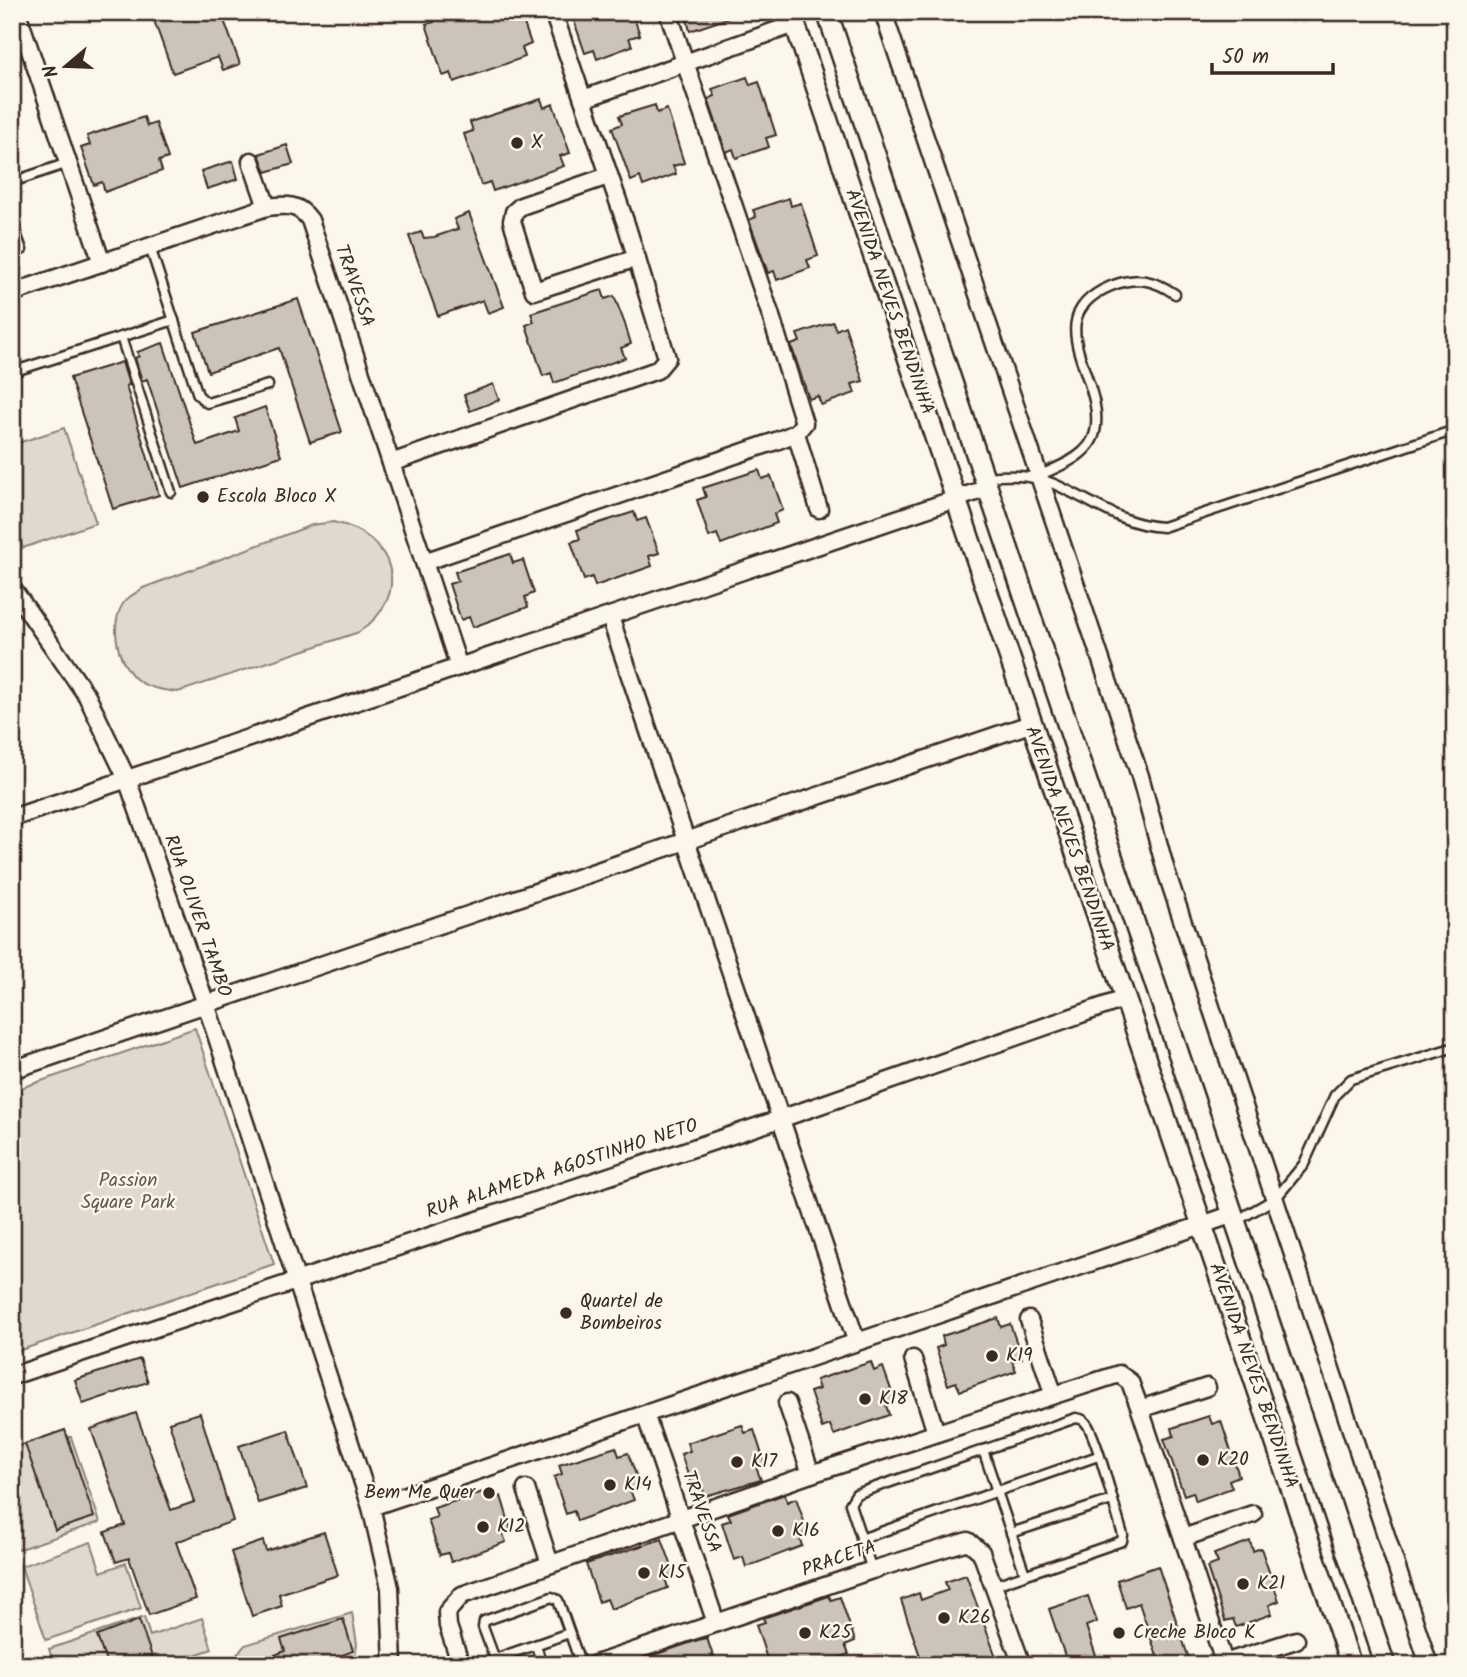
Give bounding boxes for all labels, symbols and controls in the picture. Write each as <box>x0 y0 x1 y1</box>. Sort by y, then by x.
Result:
north arrow <box>32 32 102 102</box>
scale bar <box>1212 32 1332 76</box>
text: 50 m <box>1222 41 1269 74</box>
text: N <box>36 60 68 81</box>
place label: X <box>531 128 543 158</box>
marker: X <box>509 135 525 151</box>
street label: AVENIDA NEVES BENDINHA <box>836 185 942 419</box>
street label: TRAVESSA <box>326 241 382 331</box>
place label: Escola Bloco X <box>217 482 337 512</box>
marker: Escola Bloco X <box>195 489 211 505</box>
street label: AVENIDA NEVES BENDINHA <box>1016 722 1122 956</box>
street label: RUA OLIVER TAMBO <box>155 831 239 1002</box>
street label: RUA ALAMEDA AGOSTINHO NETO <box>422 1111 702 1227</box>
park label: Passion Square Park <box>81 1166 175 1218</box>
street label: AVENIDA NEVES BENDINHA <box>1200 1259 1306 1493</box>
place label: Quartel de Bombeiros <box>580 1287 663 1339</box>
marker: Quartel de Bombeiros <box>558 1305 574 1321</box>
place label: K19 <box>1006 1341 1032 1371</box>
marker: K19 <box>984 1348 1000 1364</box>
place label: K18 <box>879 1384 908 1414</box>
marker: K18 <box>857 1391 873 1407</box>
place label: K20 <box>1217 1445 1249 1475</box>
place label: K17 <box>751 1447 778 1477</box>
marker: K20 <box>1195 1452 1211 1468</box>
marker: K17 <box>729 1454 745 1470</box>
street label: TRAVESSA <box>673 1467 729 1557</box>
place label: K14 <box>624 1470 652 1500</box>
marker: K14 <box>602 1477 618 1493</box>
place label: Bem Me Quer <box>364 1478 477 1508</box>
marker: Bem Me Quer <box>481 1485 497 1501</box>
place label: K12 <box>497 1512 525 1542</box>
place label: K16 <box>792 1516 820 1546</box>
marker: K12 <box>475 1519 491 1535</box>
marker: K16 <box>770 1523 786 1539</box>
street label: PRACETA <box>798 1532 880 1586</box>
place label: K15 <box>658 1558 687 1588</box>
marker: K15 <box>636 1565 652 1581</box>
place label: K21 <box>1257 1569 1285 1599</box>
marker: K21 <box>1235 1576 1251 1592</box>
place label: K26 <box>958 1603 991 1633</box>
marker: K26 <box>936 1610 952 1626</box>
place label: K25 <box>819 1618 853 1648</box>
place label: Creche Bloco K <box>1133 1618 1256 1648</box>
marker: K25 <box>797 1625 813 1641</box>
marker: Creche Bloco K <box>1111 1625 1127 1641</box>

